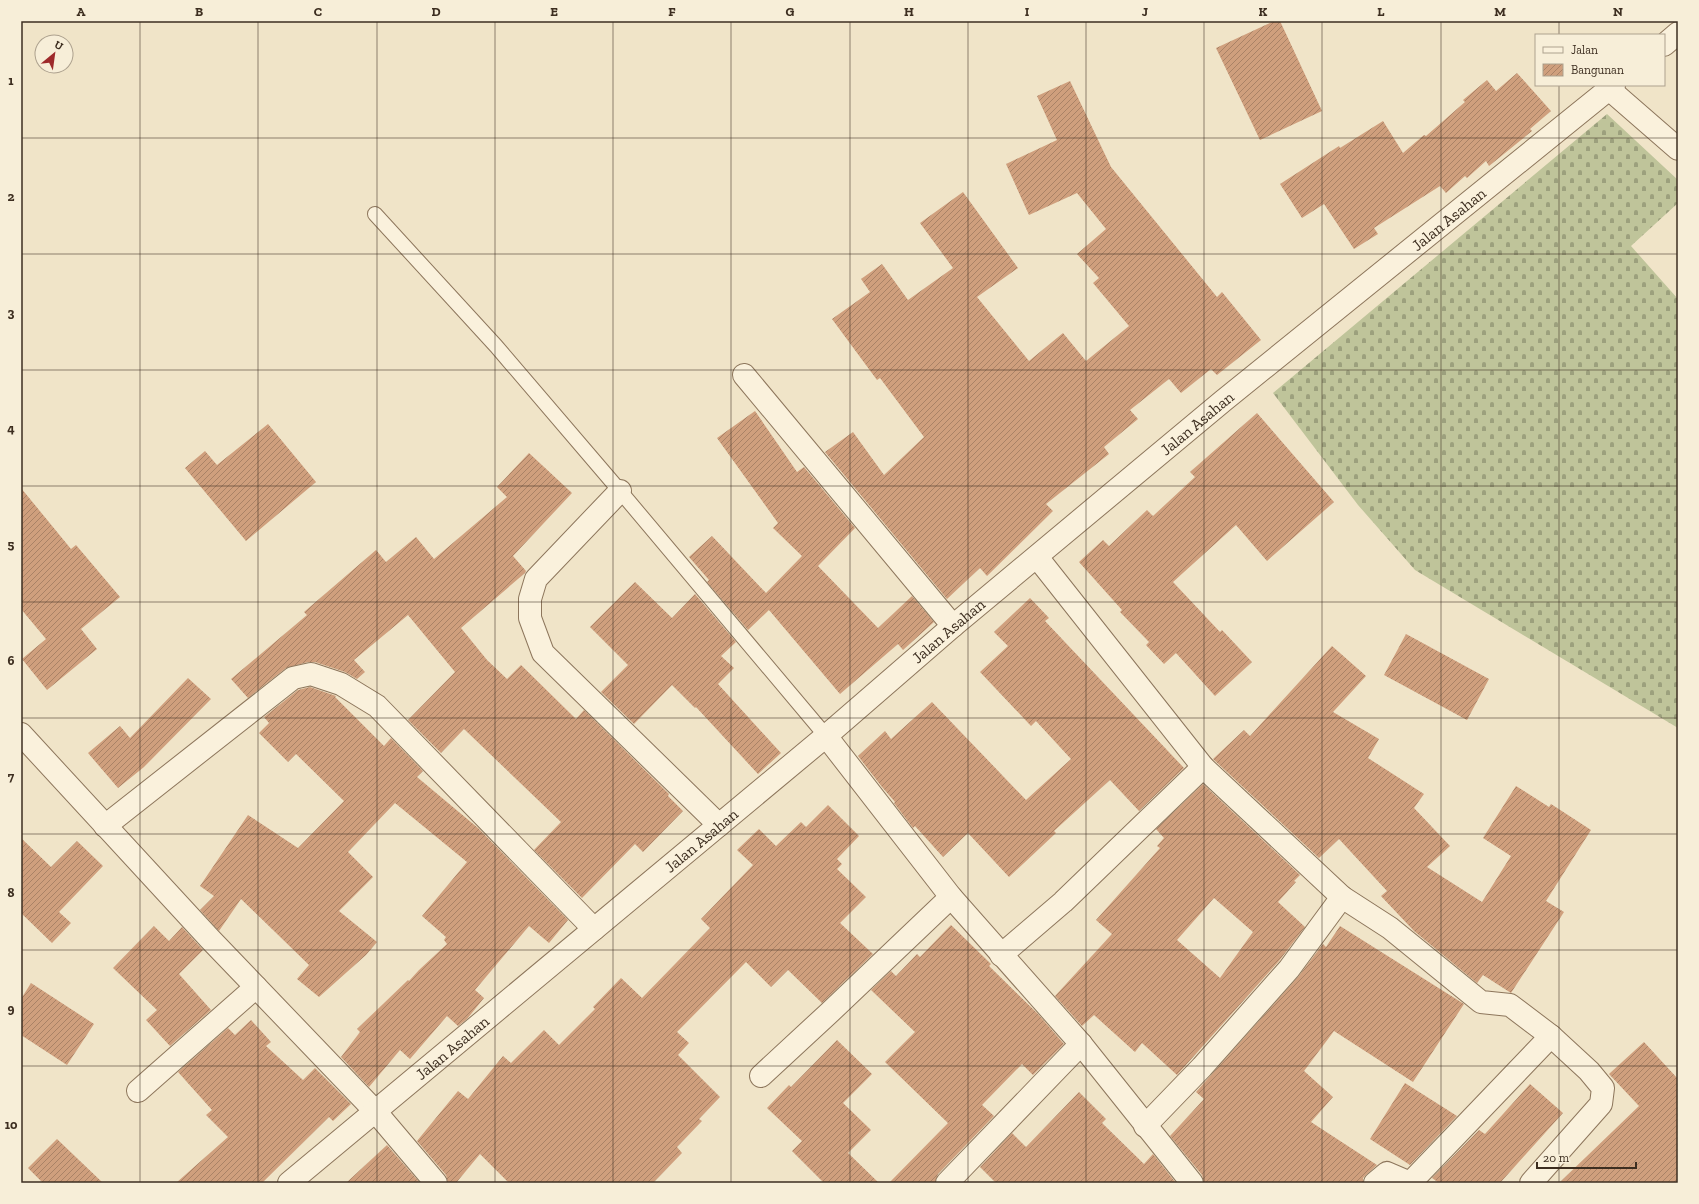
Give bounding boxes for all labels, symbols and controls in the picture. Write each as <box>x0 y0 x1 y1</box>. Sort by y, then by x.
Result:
text: A <box>77 4 86 19</box>
text: B <box>195 4 203 19</box>
text: C <box>314 4 322 19</box>
text: D <box>431 4 441 19</box>
text: E <box>550 4 558 19</box>
text: F <box>668 4 676 19</box>
text: G <box>786 4 795 19</box>
text: H <box>904 4 914 19</box>
text: I <box>1025 4 1030 19</box>
text: J <box>1142 4 1148 19</box>
text: K <box>1259 4 1268 19</box>
text: L <box>1377 4 1385 19</box>
text: M <box>1494 4 1506 19</box>
text: N <box>1613 4 1623 19</box>
north arrow <box>34 34 74 74</box>
legend <box>1535 34 1665 86</box>
text: U <box>52 38 65 53</box>
text: Jalan <box>1571 43 1598 57</box>
text: Bangunan <box>1571 63 1624 77</box>
text: 1 <box>8 73 14 88</box>
street label: Jalan Asahan <box>1408 183 1490 255</box>
text: 2 <box>8 189 15 204</box>
text: 3 <box>8 305 15 320</box>
street label: Jalan Asahan <box>1156 387 1238 459</box>
text: 4 <box>7 421 15 436</box>
text: 5 <box>8 537 15 552</box>
street label: Jalan Asahan <box>908 594 989 667</box>
text: 6 <box>8 653 15 668</box>
text: 7 <box>8 769 15 784</box>
street label: Jalan Asahan <box>661 804 743 877</box>
text: 8 <box>7 885 15 900</box>
text: 9 <box>8 1001 15 1016</box>
street label: Jalan Asahan <box>412 1011 494 1084</box>
text: 10 <box>5 1117 18 1132</box>
scale bar <box>1537 1144 1636 1170</box>
text: 20 m <box>1543 1151 1570 1165</box>

